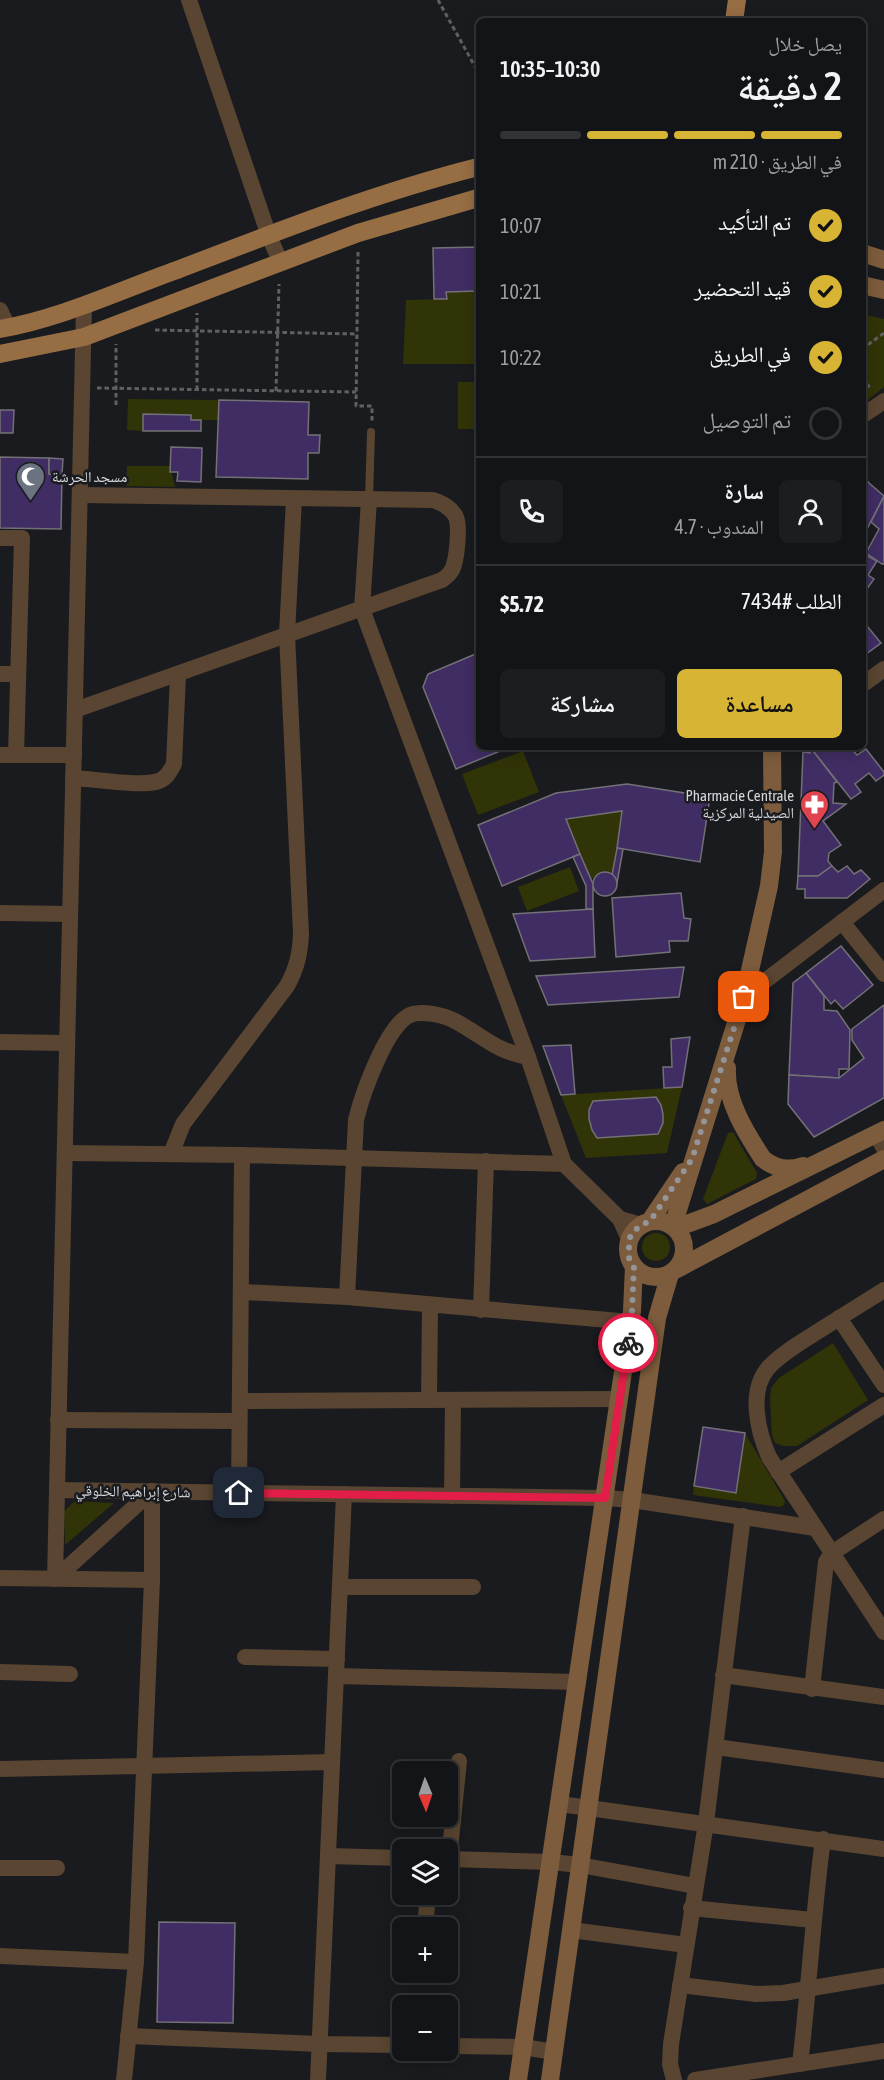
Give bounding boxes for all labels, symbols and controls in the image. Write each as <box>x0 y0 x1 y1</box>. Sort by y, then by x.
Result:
text: يصل خلال <box>768 32 842 55</box>
text: 10:30–10:35 <box>500 56 600 82</box>
text: 2 دقيقة <box>737 64 842 108</box>
text: في الطريق · 210 m <box>713 150 842 173</box>
text: تم التأكيد <box>718 209 791 235</box>
icon: check <box>809 209 842 242</box>
text: 10:07 <box>500 214 542 237</box>
text: قيد التحضير <box>694 275 791 301</box>
icon: check <box>809 275 842 308</box>
text: 10:21 <box>500 280 542 303</box>
text: في الطريق <box>709 341 791 367</box>
icon: check <box>809 341 842 374</box>
text: 10:22 <box>500 346 542 369</box>
text: تم التوصيل <box>702 407 791 433</box>
mosque icon: مسجد الحرشة <box>15 460 47 502</box>
place label: مسجد الحرشة <box>52 468 128 486</box>
text: سارة <box>725 478 764 504</box>
button: phone <box>500 480 563 543</box>
button: person <box>779 480 842 543</box>
text: المندوب · 4.7 <box>674 515 764 538</box>
text: الطلب #7434 <box>741 588 842 614</box>
text: $5.72 <box>500 591 544 617</box>
button: مشاركة <box>500 669 665 738</box>
button: مساعدة <box>677 669 842 738</box>
place label: Pharmacie Centrale الصيدلية المركزية <box>685 787 794 822</box>
pharmacy icon: Pharmacie Centrale الصيدلية المركزية <box>799 788 831 830</box>
pin <box>718 971 769 1022</box>
icon: bag <box>727 980 760 1013</box>
courier <box>598 1313 658 1373</box>
icon: bike <box>612 1327 645 1360</box>
pin <box>213 1467 264 1518</box>
icon: home <box>222 1476 255 1509</box>
street label: شارع إبراهيم الخلوقي <box>75 1481 191 1504</box>
north arrow <box>392 1761 458 1827</box>
map controls <box>392 1761 458 2061</box>
button: layers <box>392 1839 458 1905</box>
button: + <box>392 1917 458 1983</box>
button: − <box>392 1995 458 2061</box>

